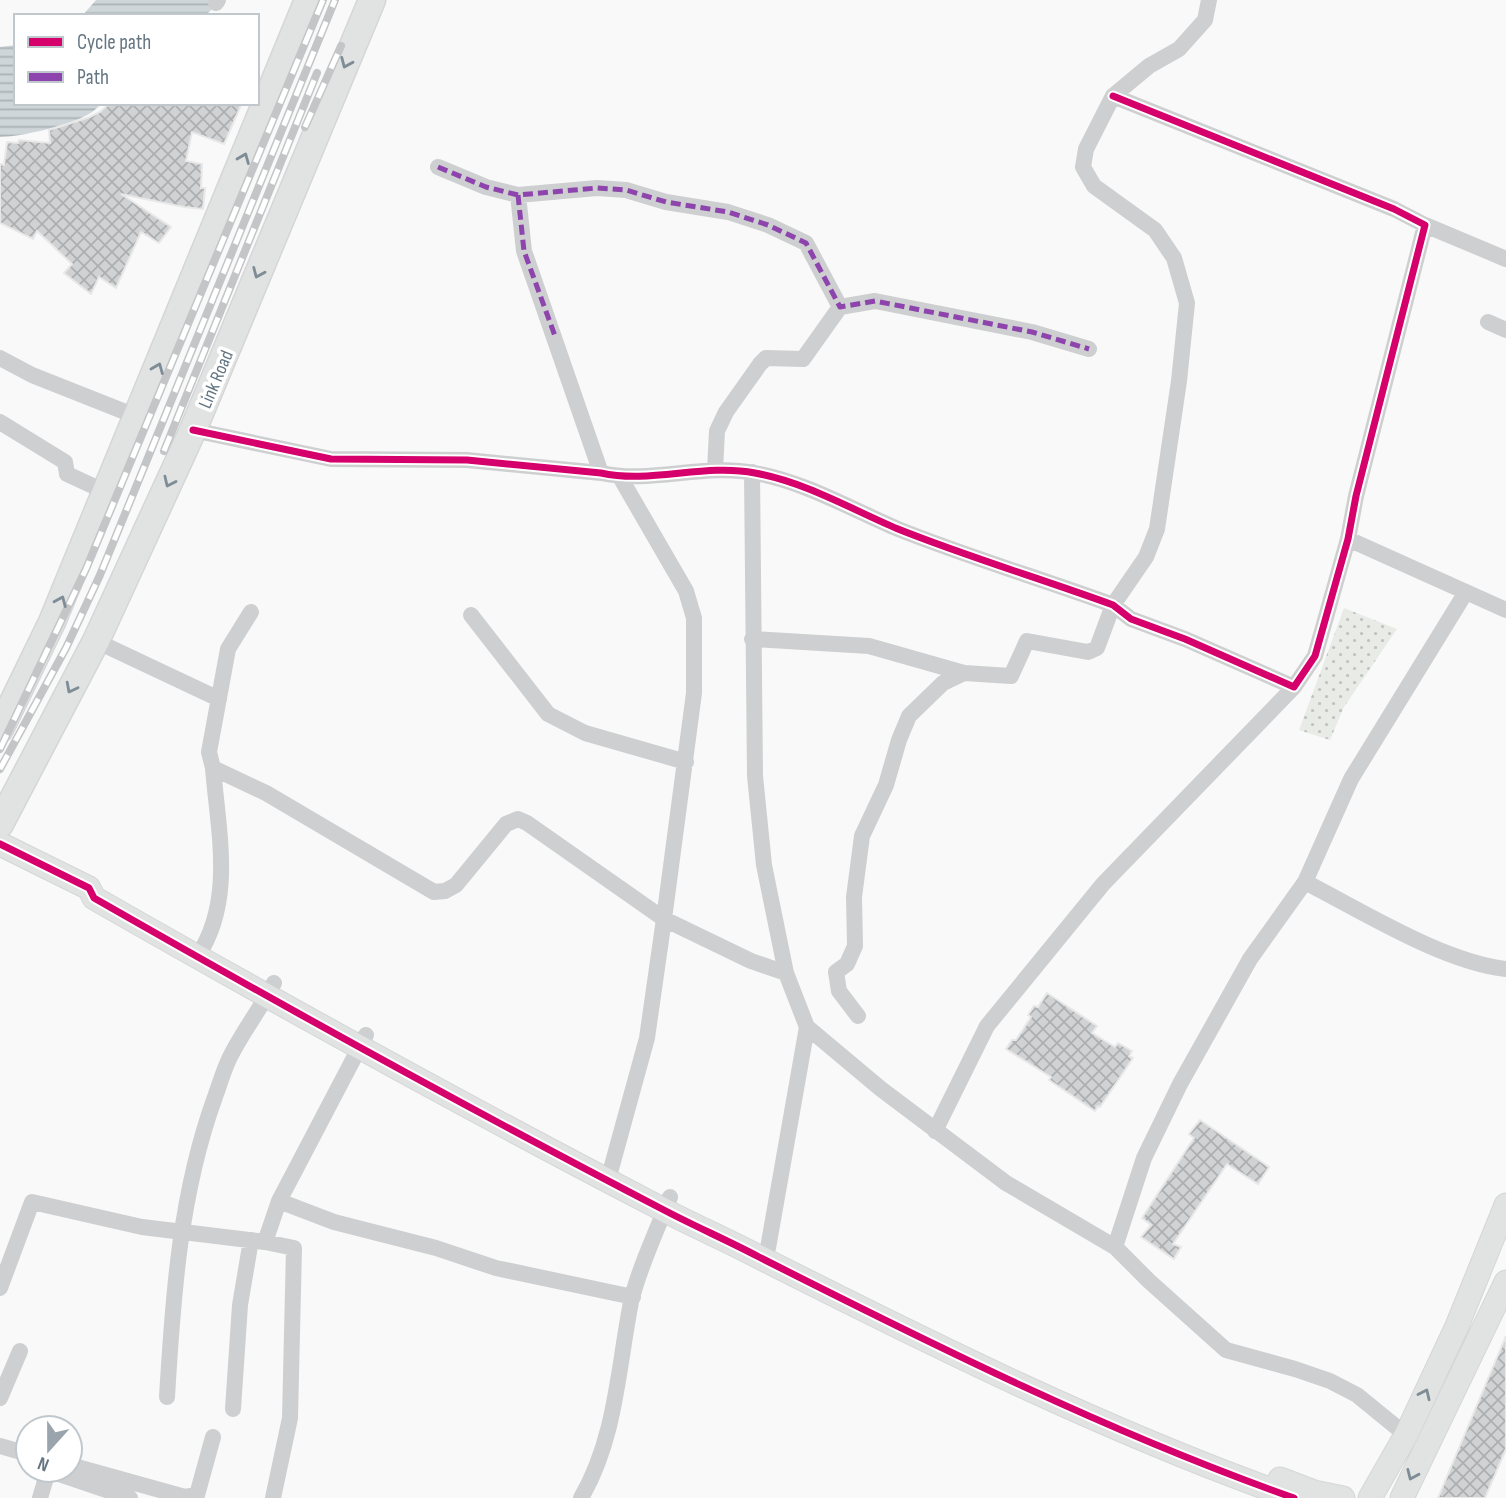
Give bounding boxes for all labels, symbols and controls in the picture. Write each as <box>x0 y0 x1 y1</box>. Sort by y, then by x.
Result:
legend <box>14 14 259 105</box>
text: Cycle path <box>77 30 151 55</box>
one-way arrow <box>340 56 354 68</box>
text: Path <box>77 65 109 90</box>
one-way arrow <box>235 152 249 164</box>
one-way arrow <box>253 266 267 278</box>
street label: Link Road <box>194 347 239 412</box>
one-way arrow <box>150 363 164 376</box>
one-way arrow <box>163 475 177 487</box>
one-way arrow <box>53 596 67 608</box>
one-way arrow <box>66 681 80 693</box>
one-way arrow <box>1416 1389 1430 1402</box>
north arrow <box>14 1414 84 1484</box>
text: N <box>35 1451 52 1476</box>
one-way arrow <box>1406 1468 1420 1481</box>

